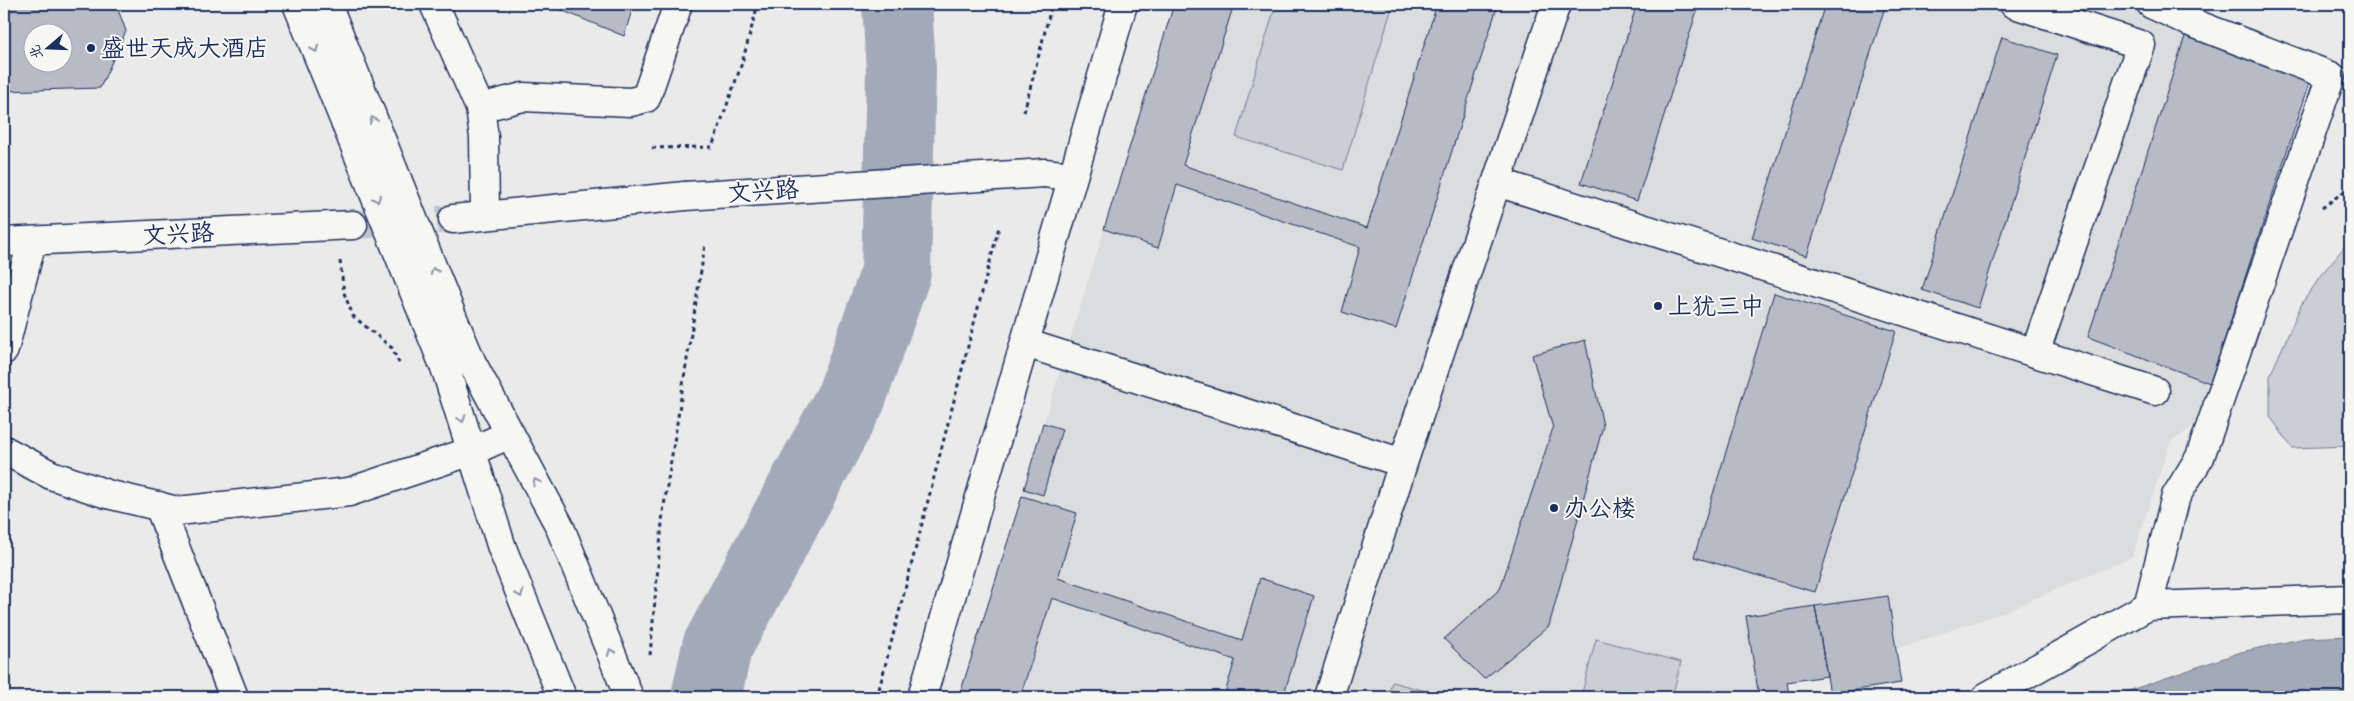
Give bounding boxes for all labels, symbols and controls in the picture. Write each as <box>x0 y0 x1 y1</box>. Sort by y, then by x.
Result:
north arrow <box>22 22 72 72</box>
place label: 盛世天成大酒店 <box>101 33 269 63</box>
marker: 盛世天成大酒店 <box>85 42 97 54</box>
text: 北 <box>26 43 46 61</box>
one-way arrow <box>309 44 320 53</box>
one-way arrow <box>369 116 380 125</box>
street label: 文兴路 <box>726 174 800 208</box>
one-way arrow <box>370 194 381 203</box>
street label: 文兴路 <box>141 217 215 251</box>
one-way arrow <box>430 267 440 275</box>
place label: 上犹三中 <box>1668 291 1764 321</box>
marker: 上犹三中 <box>1652 300 1664 312</box>
one-way arrow <box>456 414 466 423</box>
one-way arrow <box>532 478 542 487</box>
place label: 办公楼 <box>1564 493 1636 523</box>
marker: 办公楼 <box>1548 502 1560 514</box>
one-way arrow <box>514 589 524 598</box>
one-way arrow <box>607 648 617 657</box>

